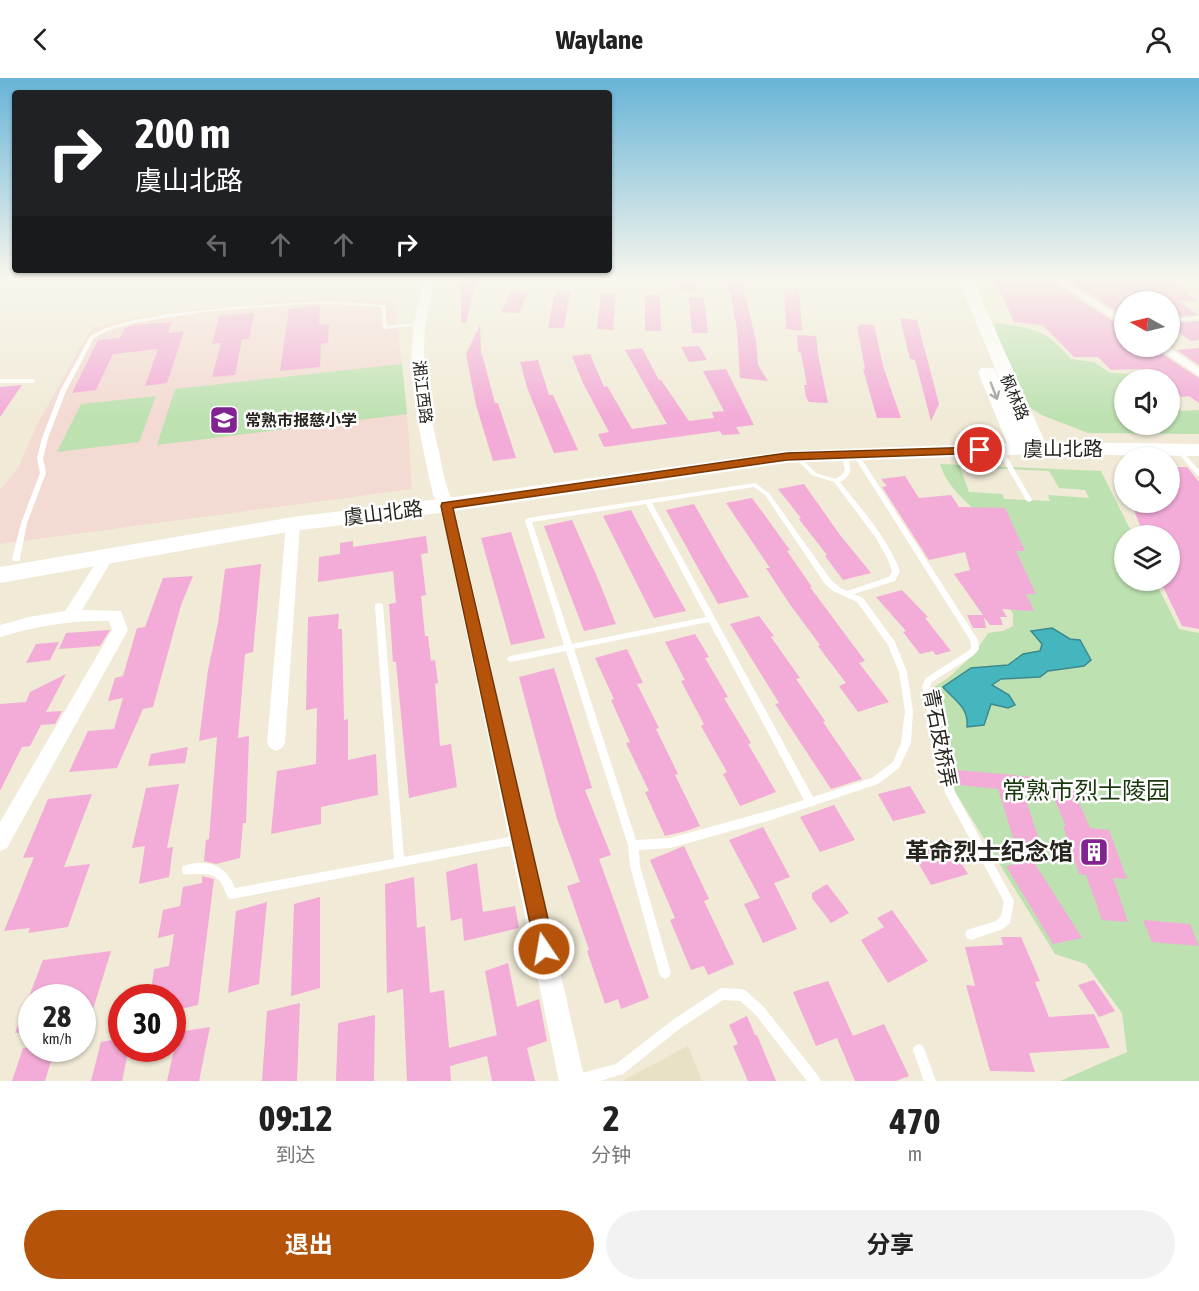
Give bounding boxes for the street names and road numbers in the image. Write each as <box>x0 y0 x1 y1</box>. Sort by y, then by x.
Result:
street label: 湘江西路 <box>410 359 436 425</box>
street label: 枫林路 <box>997 371 1033 423</box>
street label: 虞山北路 <box>1023 437 1103 460</box>
street label: 虞山北路 <box>342 496 424 529</box>
street label: 青石皮桥弄 <box>920 687 961 789</box>

